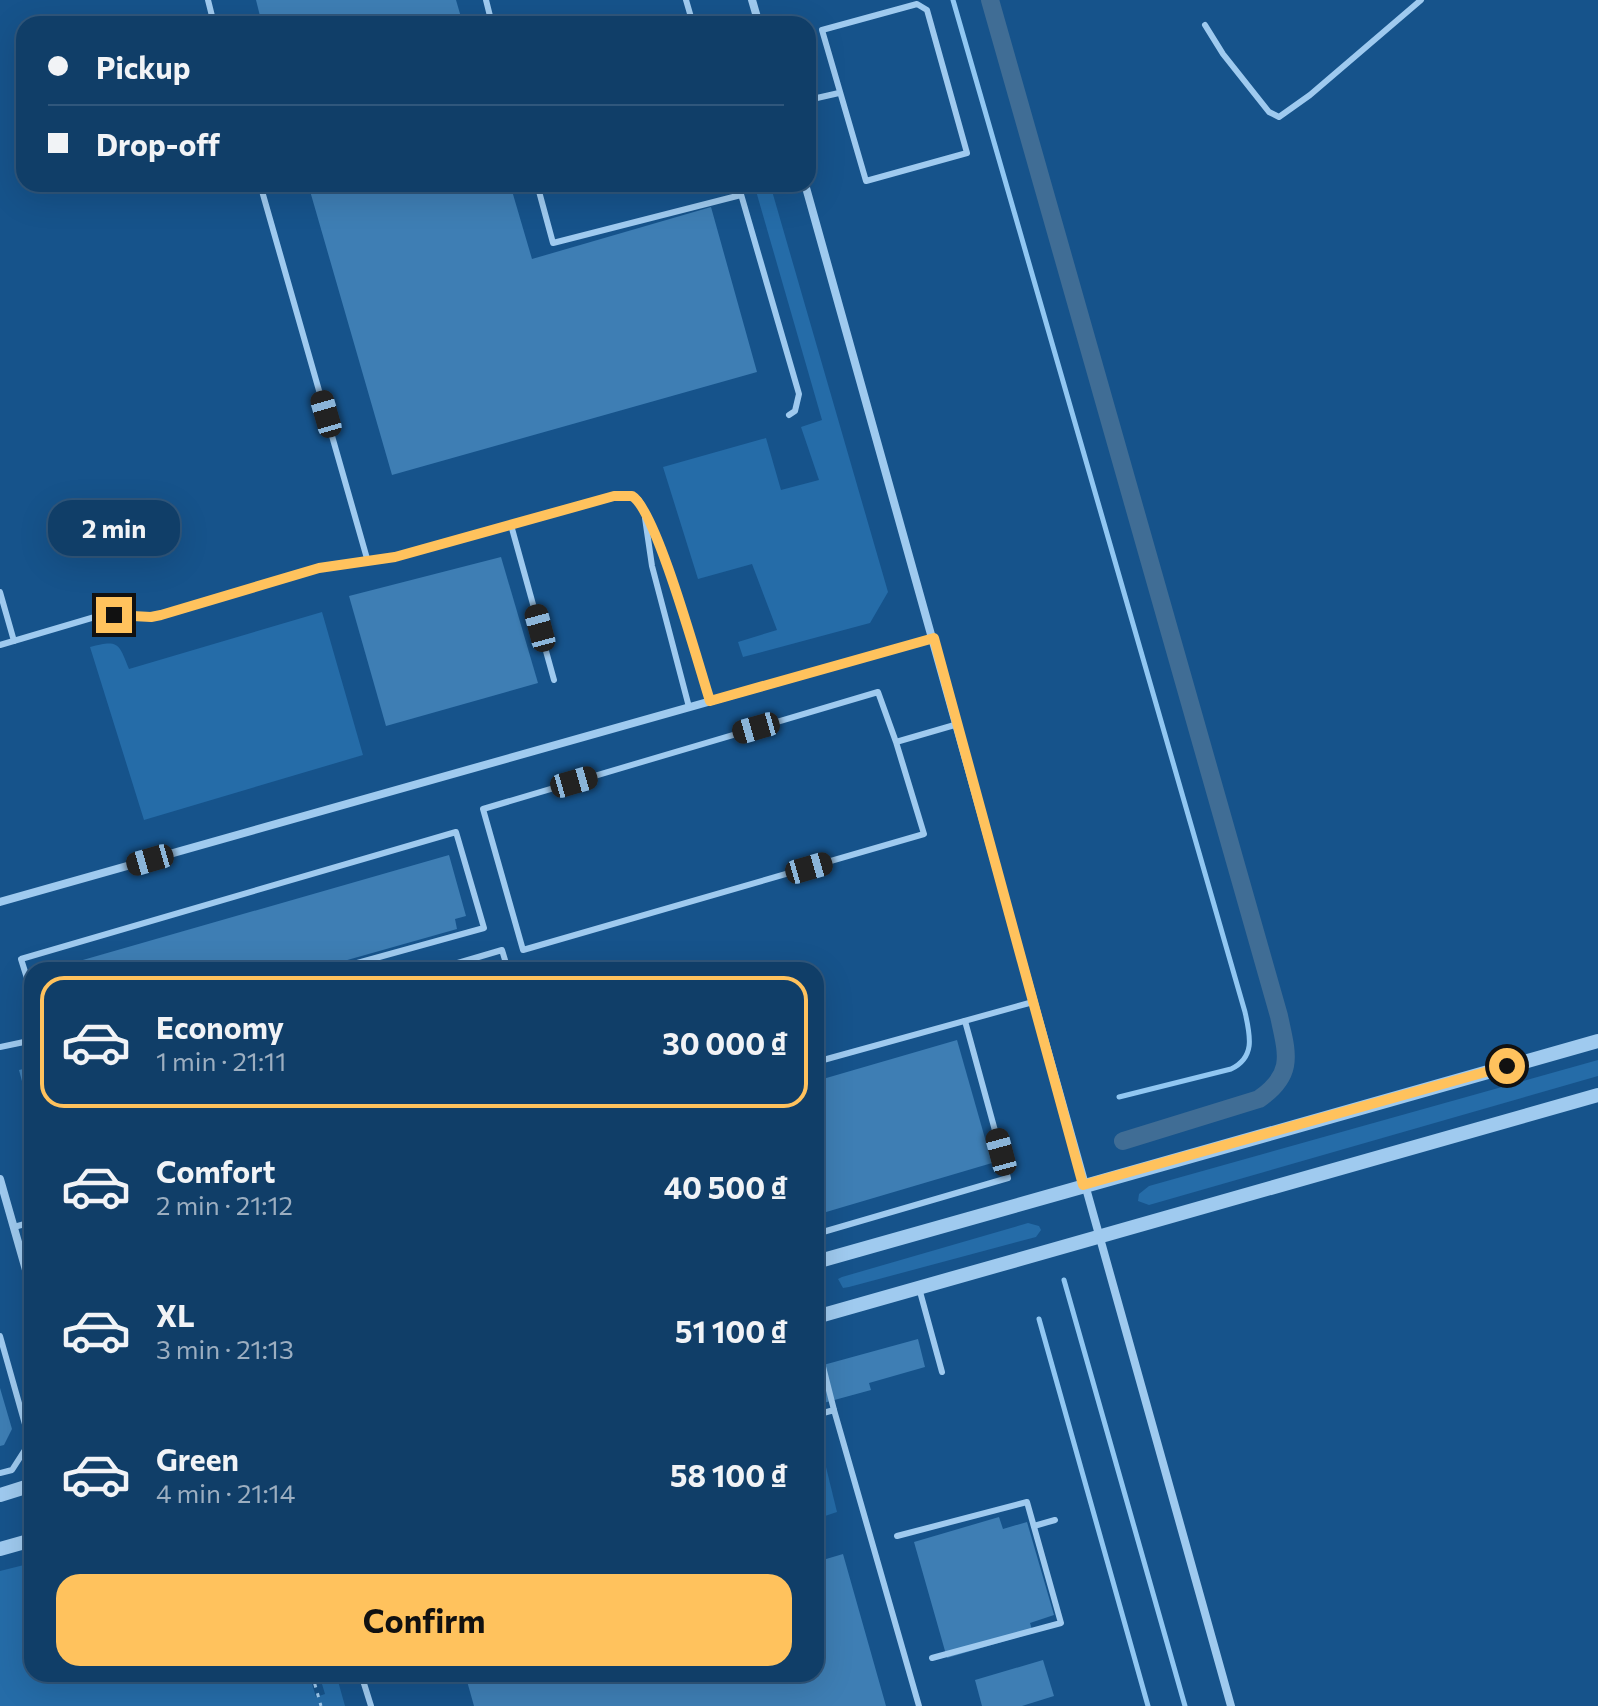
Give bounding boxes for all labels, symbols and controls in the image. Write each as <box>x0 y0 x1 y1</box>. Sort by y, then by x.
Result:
text: Pickup <box>96 48 190 85</box>
text: Drop-off <box>96 125 220 162</box>
car <box>308 388 344 440</box>
callout: 2 min <box>48 499 180 555</box>
text: 2 min <box>82 512 146 543</box>
route end <box>96 597 132 633</box>
car <box>522 602 558 654</box>
car <box>730 710 782 746</box>
car <box>548 764 600 800</box>
car <box>124 842 176 878</box>
car <box>783 850 835 886</box>
icon: car <box>60 1006 132 1078</box>
text: Economy <box>156 1008 284 1045</box>
text: 30 000 ₫ <box>662 1024 788 1061</box>
text: 1 min · 21:11 <box>156 1045 286 1076</box>
route start <box>1489 1048 1525 1084</box>
car <box>983 1126 1019 1178</box>
icon: car <box>60 1150 132 1222</box>
text: Comfort <box>156 1152 275 1189</box>
text: 40 500 ₫ <box>664 1168 788 1205</box>
text: 2 min · 21:12 <box>156 1189 293 1220</box>
icon: car <box>60 1294 132 1366</box>
text: XL <box>156 1296 195 1333</box>
text: 51 100 ₫ <box>675 1312 788 1349</box>
text: 3 min · 21:13 <box>156 1333 294 1364</box>
icon: car <box>60 1438 132 1510</box>
text: Green <box>156 1440 239 1477</box>
text: 58 100 ₫ <box>670 1456 788 1493</box>
text: 4 min · 21:14 <box>156 1477 295 1508</box>
button: Confirm <box>56 1574 792 1666</box>

